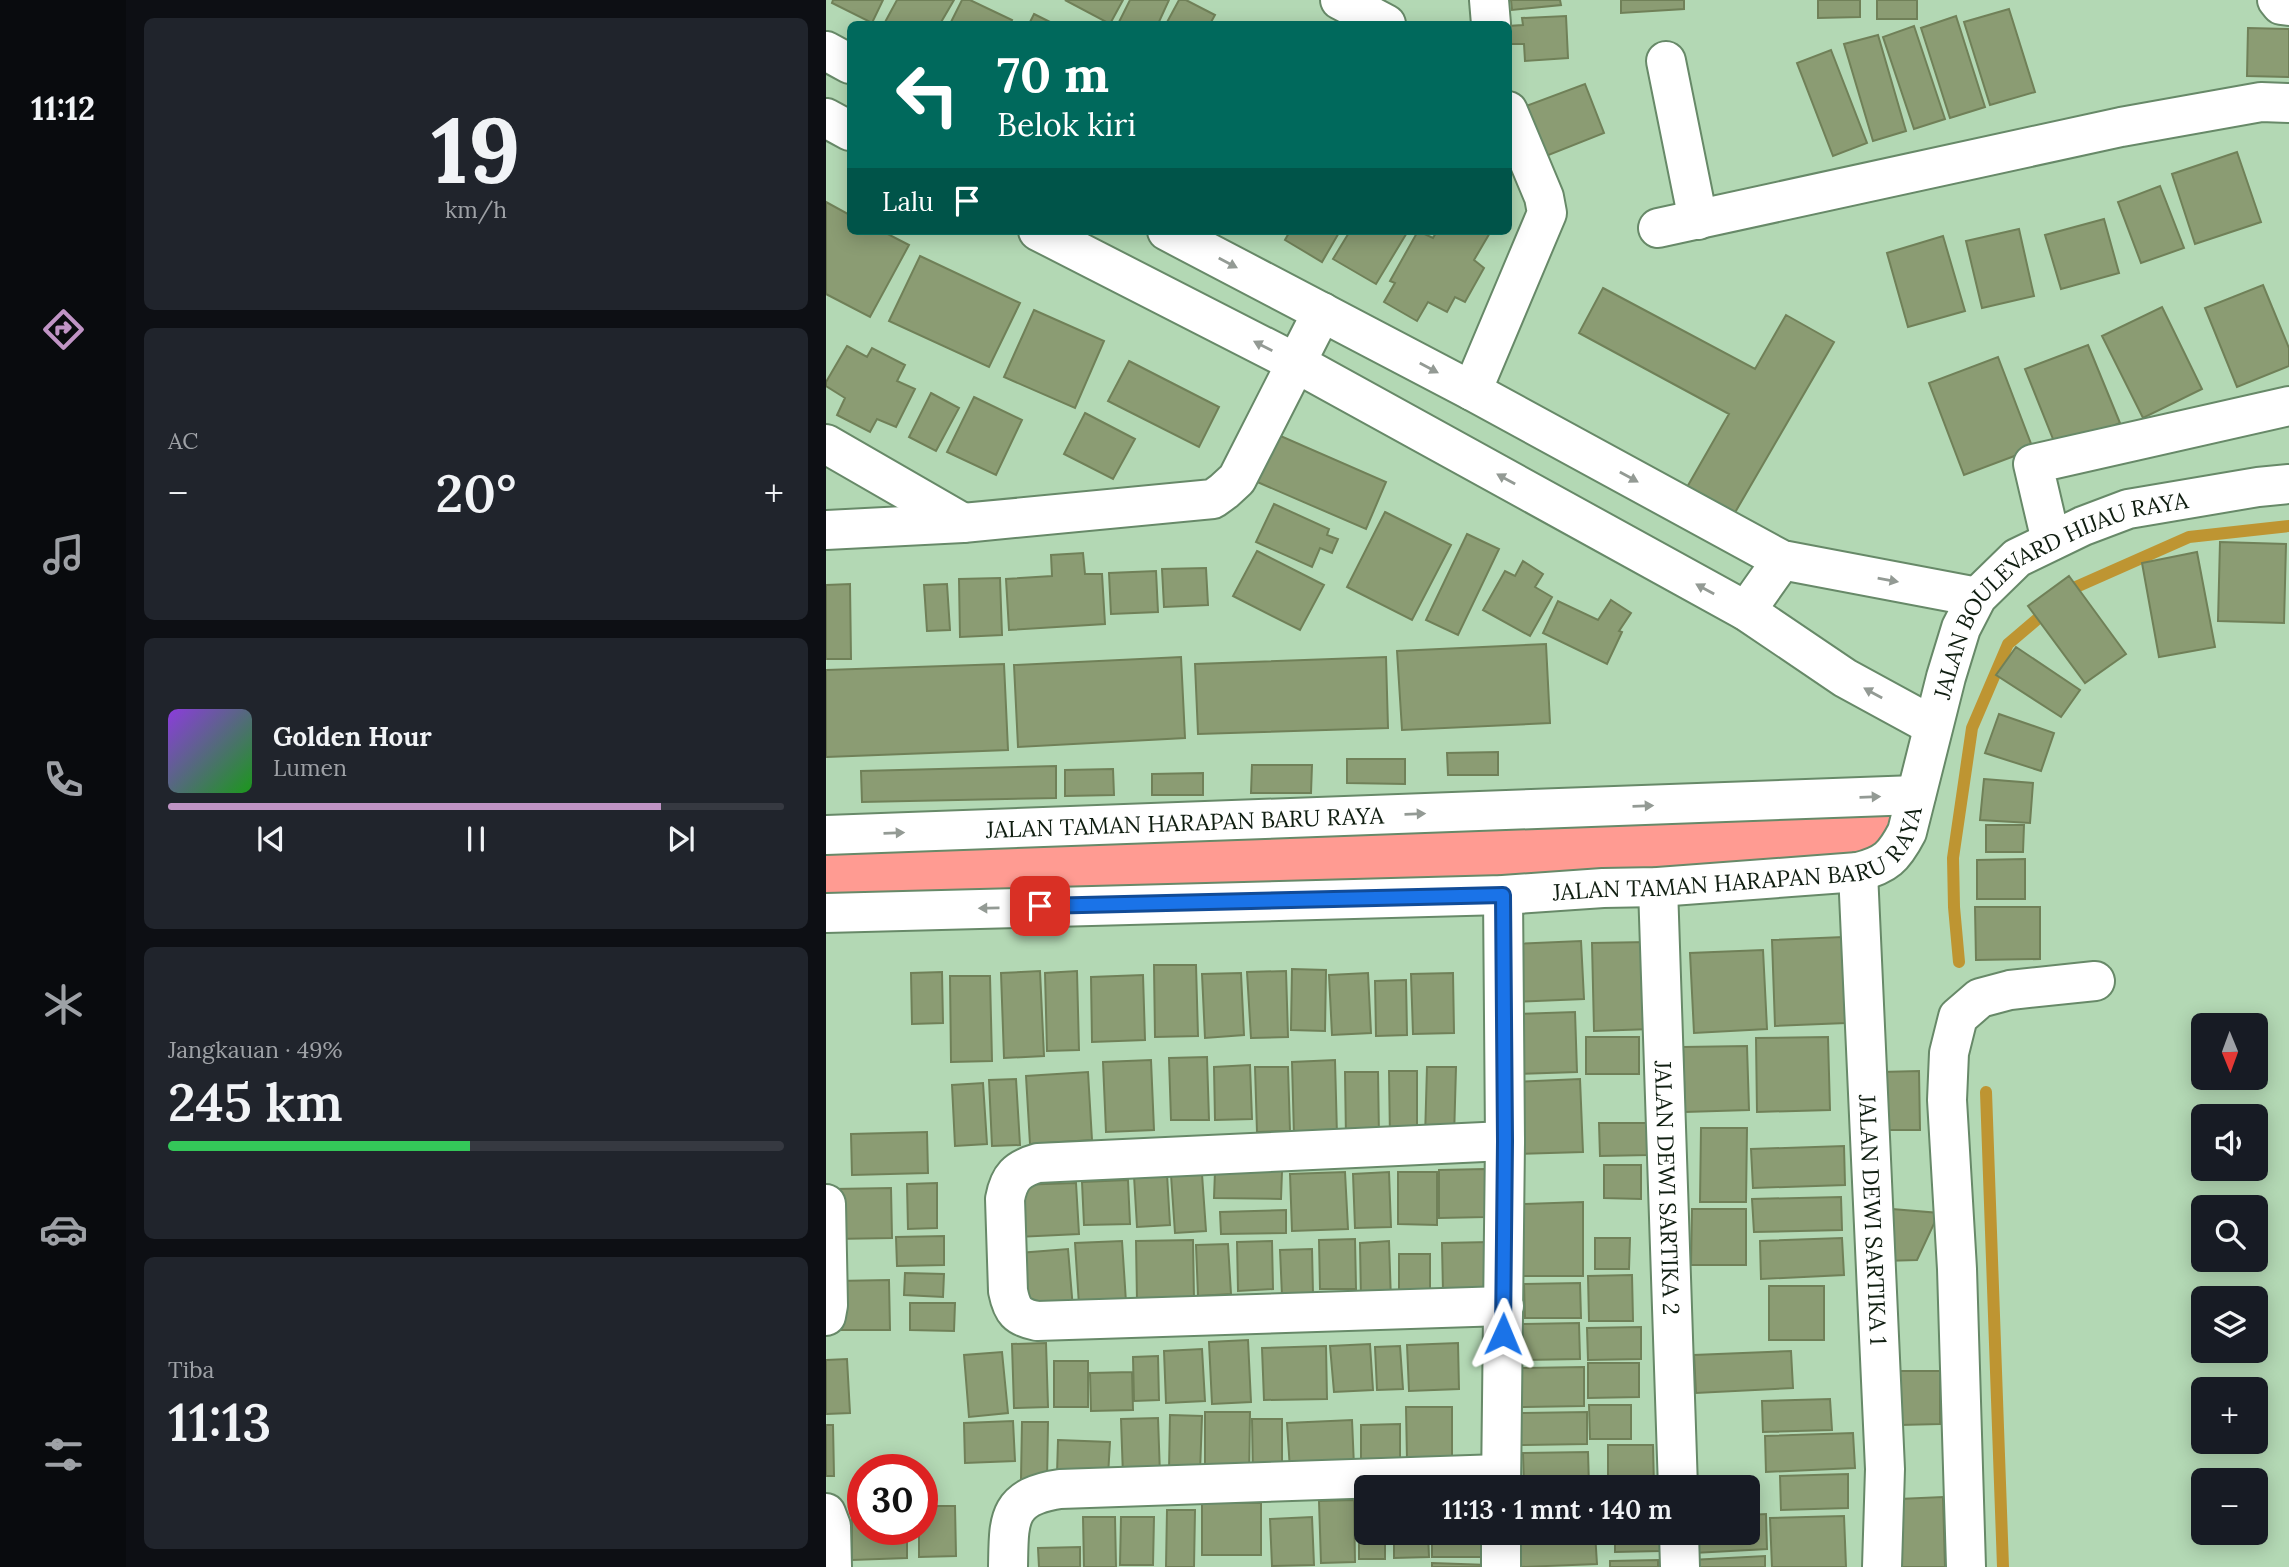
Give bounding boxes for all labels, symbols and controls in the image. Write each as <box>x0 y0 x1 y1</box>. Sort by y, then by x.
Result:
text: 70 m <box>997 43 1109 105</box>
icon: left <box>882 49 973 140</box>
text: 11:12 <box>31 88 95 129</box>
text: 19 <box>431 91 521 208</box>
text: Belok kiri <box>997 104 1136 145</box>
icon: arrive <box>948 182 986 220</box>
text: Lalu <box>882 185 934 218</box>
text: km/h <box>445 195 507 224</box>
one-way arrow <box>1218 256 1238 268</box>
icon: directions <box>39 305 88 354</box>
one-way arrow <box>1253 340 1273 351</box>
one-way arrow <box>1419 363 1439 374</box>
text: AC <box>168 426 198 455</box>
text: 20° <box>436 460 516 526</box>
text: − <box>168 469 188 517</box>
text: + <box>764 469 784 517</box>
one-way arrow <box>1619 471 1639 482</box>
one-way arrow <box>1495 473 1515 485</box>
street label: JALAN BOULEVARD HIJAU RAYA <box>1926 485 2191 703</box>
icon: music <box>39 530 88 579</box>
one-way arrow <box>1877 575 1899 586</box>
one-way arrow <box>1695 583 1714 595</box>
one-way arrow <box>1863 688 1883 700</box>
text: Golden Hour <box>273 720 432 753</box>
text: Lumen <box>273 753 347 782</box>
icon: phone <box>39 755 88 804</box>
one-way arrow <box>1859 791 1881 802</box>
street label: JALAN TAMAN HARAPAN BARU RAYA <box>984 800 1385 844</box>
one-way arrow <box>1632 800 1654 811</box>
street label: JALAN TAMAN HARAPAN BARU RAYA <box>1550 803 1928 906</box>
one-way arrow <box>1405 808 1427 820</box>
icon: previous <box>252 820 290 858</box>
icon: pause <box>457 820 495 858</box>
icon: next <box>662 820 700 858</box>
one-way arrow <box>883 827 905 839</box>
pin <box>1010 876 1070 936</box>
icon: arrive <box>1021 887 1059 925</box>
one-way arrow <box>978 902 1000 913</box>
icon: climate <box>39 980 88 1029</box>
north arrow <box>2191 1013 2268 1090</box>
map controls <box>2191 1013 2268 1545</box>
text: Jangkauan · 49% <box>168 1035 343 1064</box>
street label: JALAN DEWI SARTIKA 2 <box>1649 1059 1687 1316</box>
text: 245 km <box>168 1069 343 1135</box>
street label: JALAN DEWI SARTIKA 1 <box>1854 1093 1894 1346</box>
button: sound <box>2191 1104 2268 1181</box>
button: search <box>2191 1195 2268 1272</box>
icon: car <box>39 1205 88 1254</box>
button: layers <box>2191 1286 2268 1363</box>
position arrow <box>1466 1297 1540 1371</box>
text: Tiba <box>168 1355 214 1384</box>
button: + <box>2191 1377 2268 1454</box>
text: 11:13 <box>168 1389 271 1455</box>
icon: filters <box>39 1430 88 1479</box>
speed limit sign: 30 <box>847 1454 938 1545</box>
button: − <box>2191 1468 2268 1545</box>
text: 11:13 · 1 mnt · 140 m <box>1442 1493 1672 1526</box>

